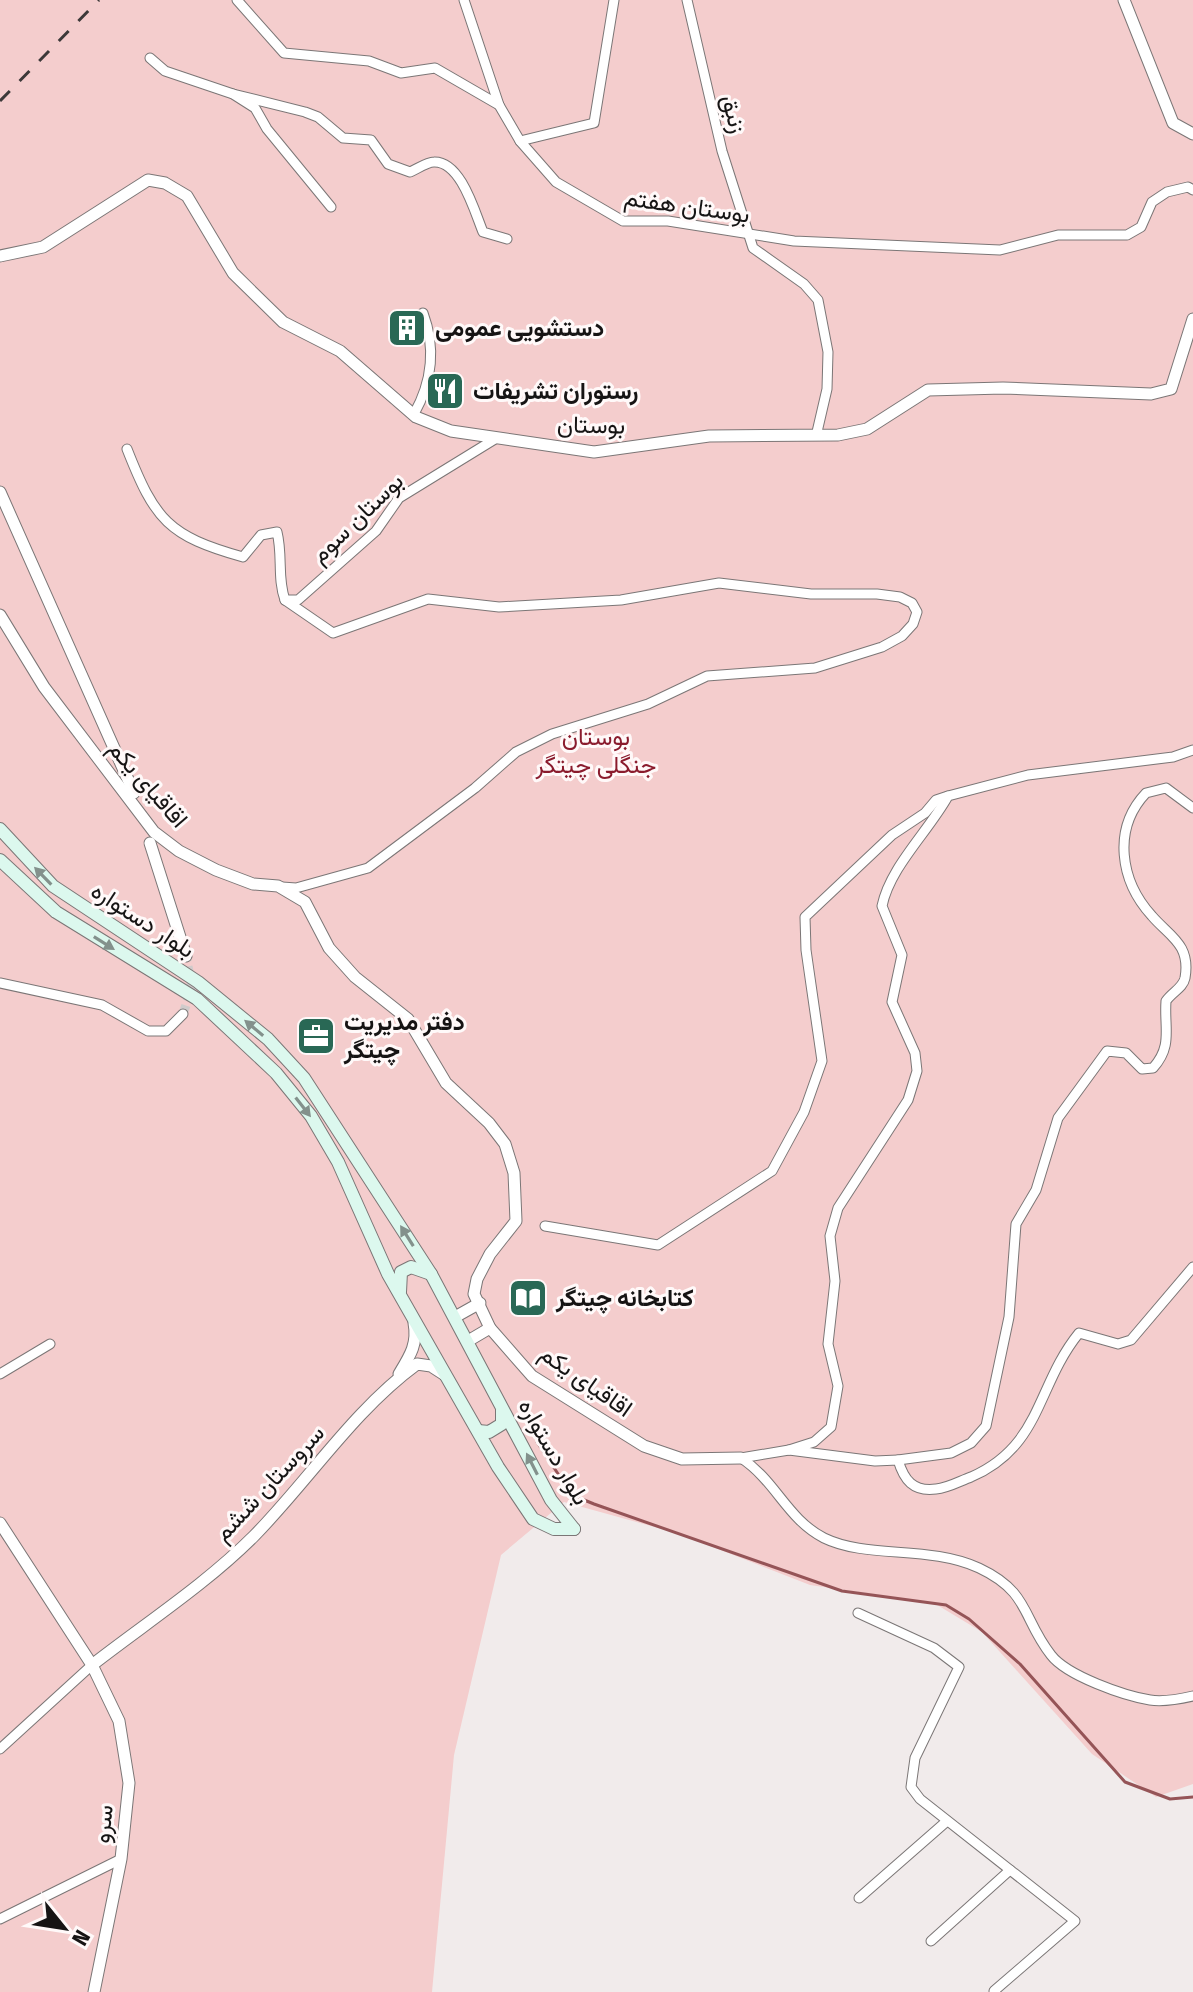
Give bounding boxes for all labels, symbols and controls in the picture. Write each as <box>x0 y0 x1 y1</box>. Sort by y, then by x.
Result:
street label: زنبق <box>715 92 752 136</box>
street label: بوستان هفتم <box>622 183 752 231</box>
building icon: دستشویی عمومی <box>386 307 428 349</box>
place label: دستشویی عمومی <box>435 314 604 343</box>
restaurant icon: رستوران تشریفات <box>424 370 466 412</box>
place label: رستوران تشریفات <box>473 377 638 406</box>
street label: بوستان <box>557 410 625 441</box>
street label: بوستان سوم <box>305 467 411 570</box>
park label: بوستان جنگلی چیتگر <box>535 723 656 781</box>
street label: اقاقیای یکم <box>101 735 193 835</box>
one-way arrow <box>34 867 53 886</box>
street label: بلوار دستواره <box>86 876 200 965</box>
one-way arrow <box>93 936 115 950</box>
place label: دفتر مدیریت چیتگر <box>343 1008 465 1066</box>
office icon: دفتر مدیریت چیتگر <box>295 1015 337 1057</box>
one-way arrow <box>243 1019 264 1036</box>
one-way arrow <box>295 1097 311 1117</box>
one-way arrow <box>401 1225 415 1247</box>
library icon: کتابخانه چیتگر <box>507 1277 549 1319</box>
place label: کتابخانه چیتگر <box>555 1284 694 1314</box>
street label: اقاقیای یکم <box>533 1339 638 1425</box>
street label: بلوار دستواره <box>512 1394 596 1510</box>
street label: سروستان ششم <box>208 1419 332 1548</box>
one-way arrow <box>526 1452 539 1475</box>
street label: سرو <box>87 1803 120 1845</box>
north arrow <box>24 1888 104 1968</box>
text: N <box>66 1925 96 1950</box>

